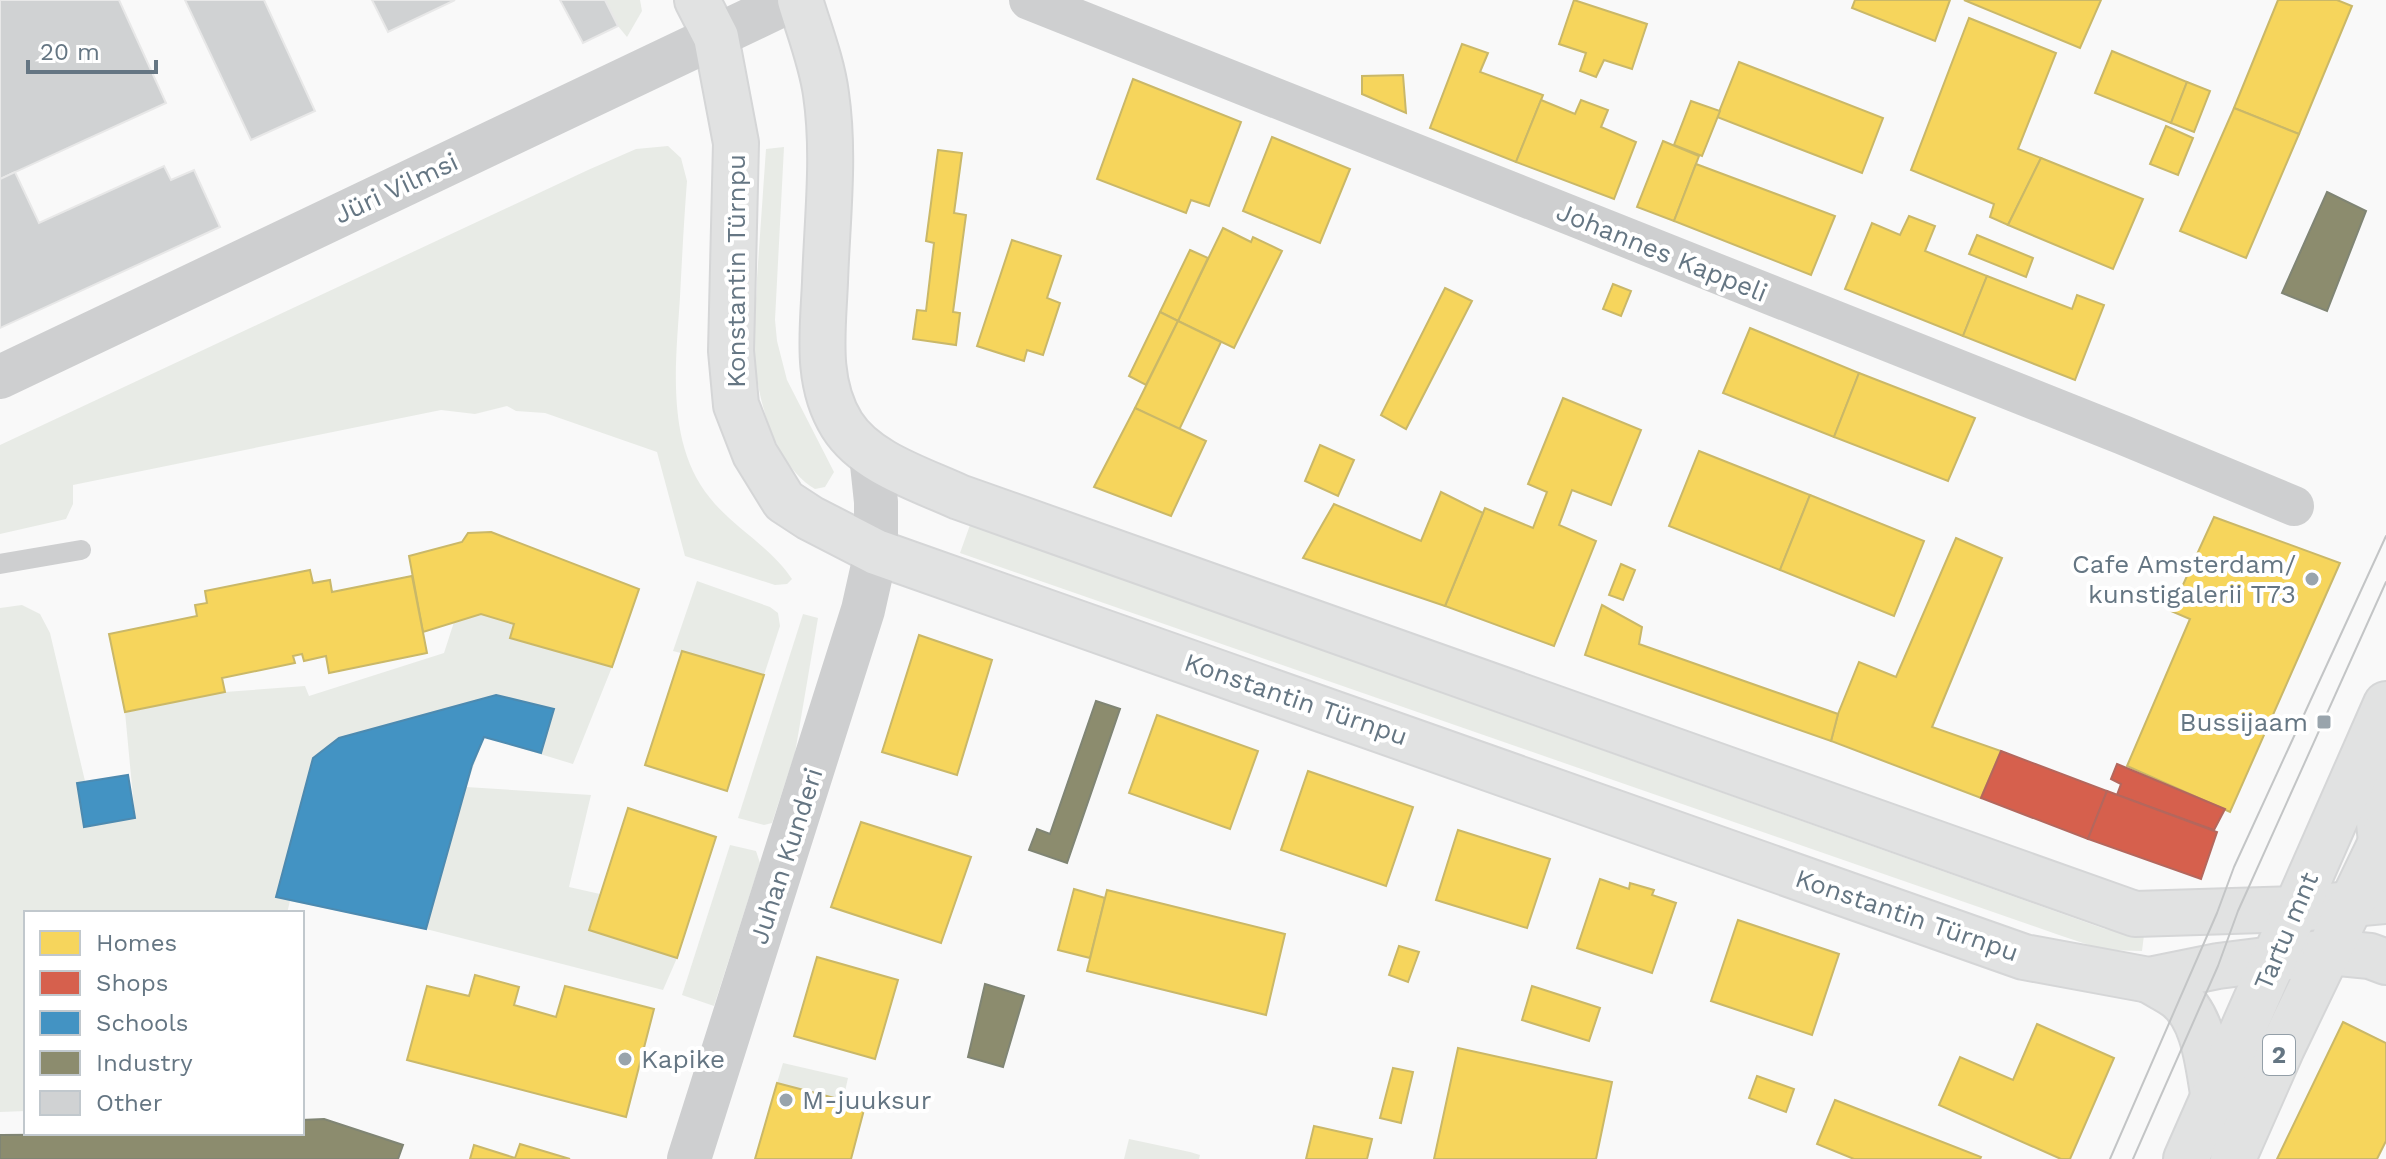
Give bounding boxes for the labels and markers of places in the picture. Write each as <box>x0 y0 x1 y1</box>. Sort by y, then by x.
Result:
place label: Cafe Amsterdam/ kunstigalerii T73 <box>2072 549 2296 609</box>
marker: Cafe Amsterdam/ kunstigalerii T73 <box>2303 570 2321 588</box>
place label: Bussijaam <box>2180 707 2308 737</box>
marker: Bussijaam <box>2315 713 2333 731</box>
place label: Kapike <box>641 1044 725 1074</box>
marker: Kapike <box>616 1050 634 1068</box>
place label: M-juuksur <box>802 1085 931 1115</box>
marker: M-juuksur <box>777 1091 795 1109</box>

